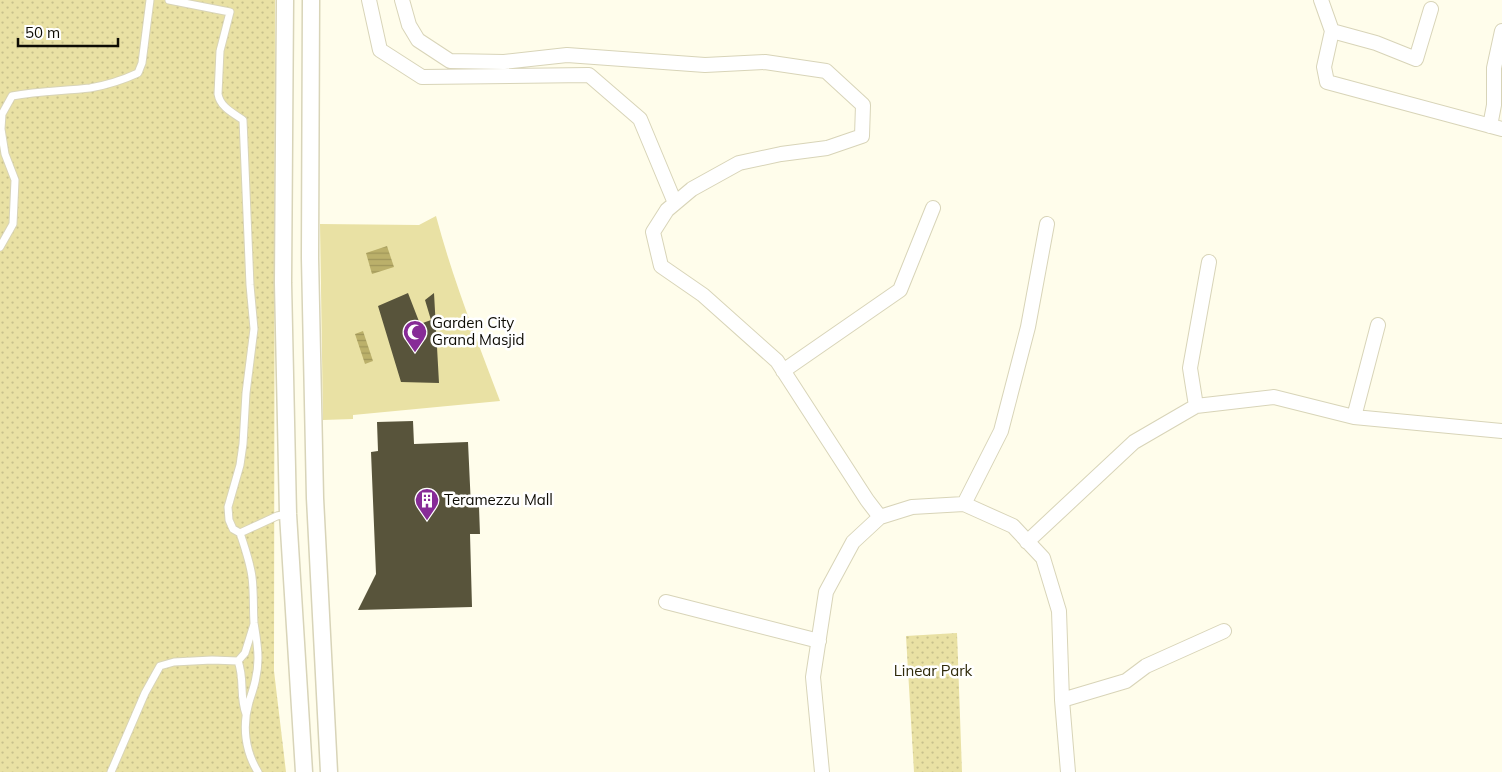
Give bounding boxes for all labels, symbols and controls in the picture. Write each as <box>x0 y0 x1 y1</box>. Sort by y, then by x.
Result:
scale bar <box>18 15 118 47</box>
text: 50 m <box>25 23 60 42</box>
place label: Garden City Grand Masjid <box>432 313 525 349</box>
mosque icon: Garden City Grand Masjid <box>402 319 428 353</box>
building icon: Teramezzu Mall <box>414 487 440 521</box>
place label: Teramezzu Mall <box>444 490 553 509</box>
park label: Linear Park <box>894 661 973 680</box>

